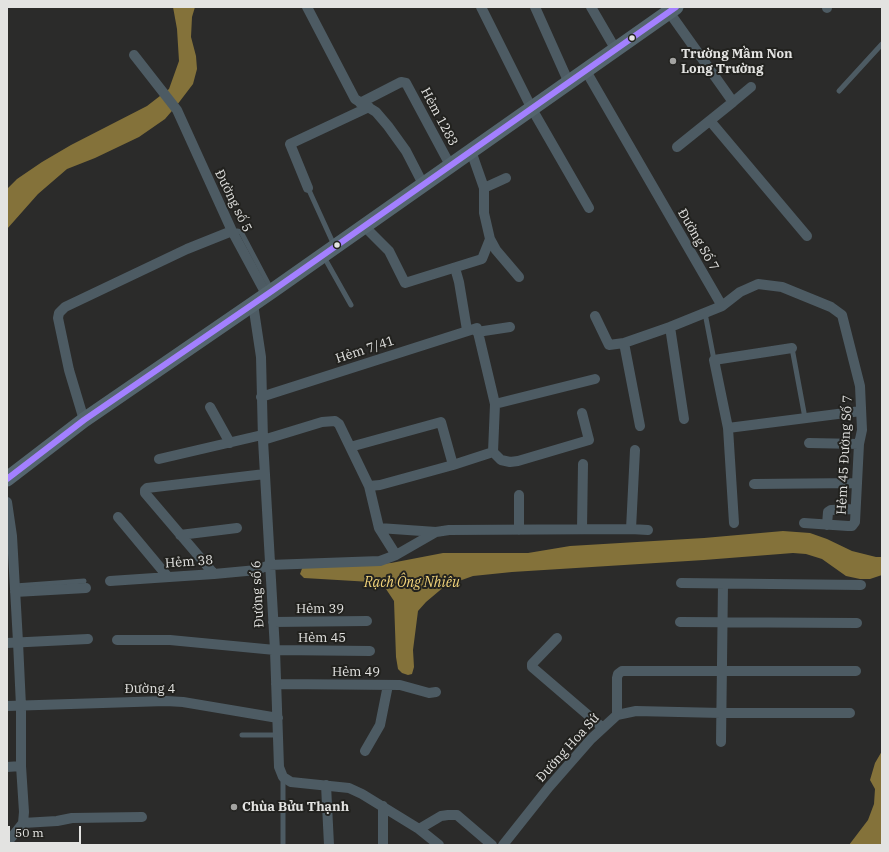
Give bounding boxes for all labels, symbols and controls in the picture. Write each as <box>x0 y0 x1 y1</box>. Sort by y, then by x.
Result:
unlabelled marker <box>627 33 637 43</box>
place label: Trường Mầm Non Long Trường <box>681 46 793 77</box>
marker: Trường Mầm Non Long Trường <box>668 56 678 66</box>
street label: Hẻm 1283 <box>417 85 461 149</box>
street label: Đường số 5 <box>211 167 255 235</box>
street label: Đường Số 7 <box>674 206 722 274</box>
unlabelled marker <box>332 240 342 250</box>
street label: Hẻm 7/41 <box>334 333 396 367</box>
street label: Hẻm 45 Đường Số 7 <box>834 395 856 515</box>
street label: Hẻm 38 <box>164 553 214 571</box>
street label: Đường số 6 <box>248 560 268 628</box>
water label: Rạch Ông Nhiêu <box>364 575 460 591</box>
street label: Hẻm 39 <box>296 601 344 617</box>
street label: Hẻm 45 <box>298 630 346 646</box>
street label: Hẻm 49 <box>332 664 380 680</box>
street label: Đường 4 <box>125 681 175 697</box>
street label: Đường Hoa Sứ <box>533 711 603 785</box>
place label: Chùa Bửu Thạnh <box>242 799 349 815</box>
marker: Chùa Bửu Thạnh <box>229 802 239 812</box>
scale bar <box>10 818 83 844</box>
text: 50 m <box>15 825 44 840</box>

